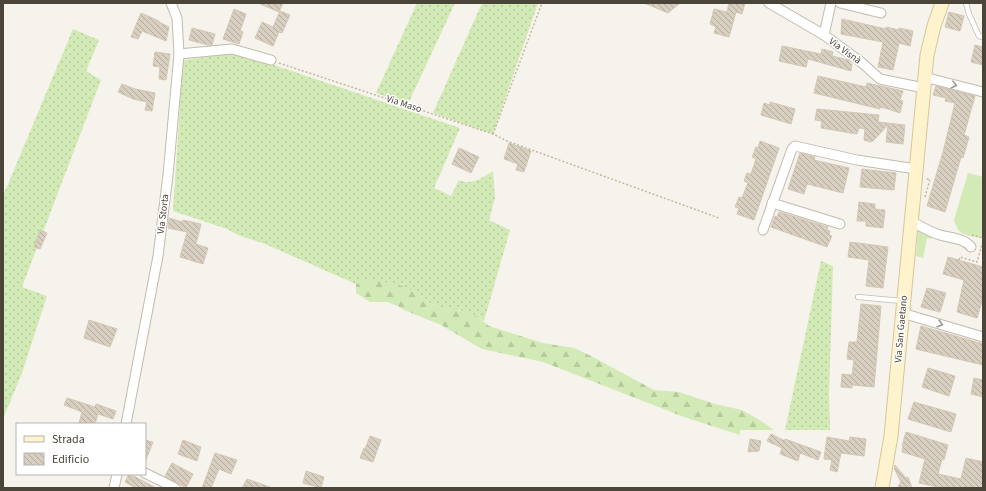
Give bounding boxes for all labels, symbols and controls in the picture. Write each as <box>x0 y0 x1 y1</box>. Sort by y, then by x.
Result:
street label: Via Visnà <box>826 34 864 68</box>
one-way arrow <box>950 80 957 88</box>
street label: Via Maso <box>384 92 424 116</box>
street label: Via Storta <box>154 193 172 235</box>
street label: Via San Gaetano <box>891 295 911 363</box>
one-way arrow <box>936 319 943 328</box>
legend <box>16 423 146 475</box>
text: Strada <box>52 431 85 448</box>
text: Edificio <box>52 451 89 468</box>

